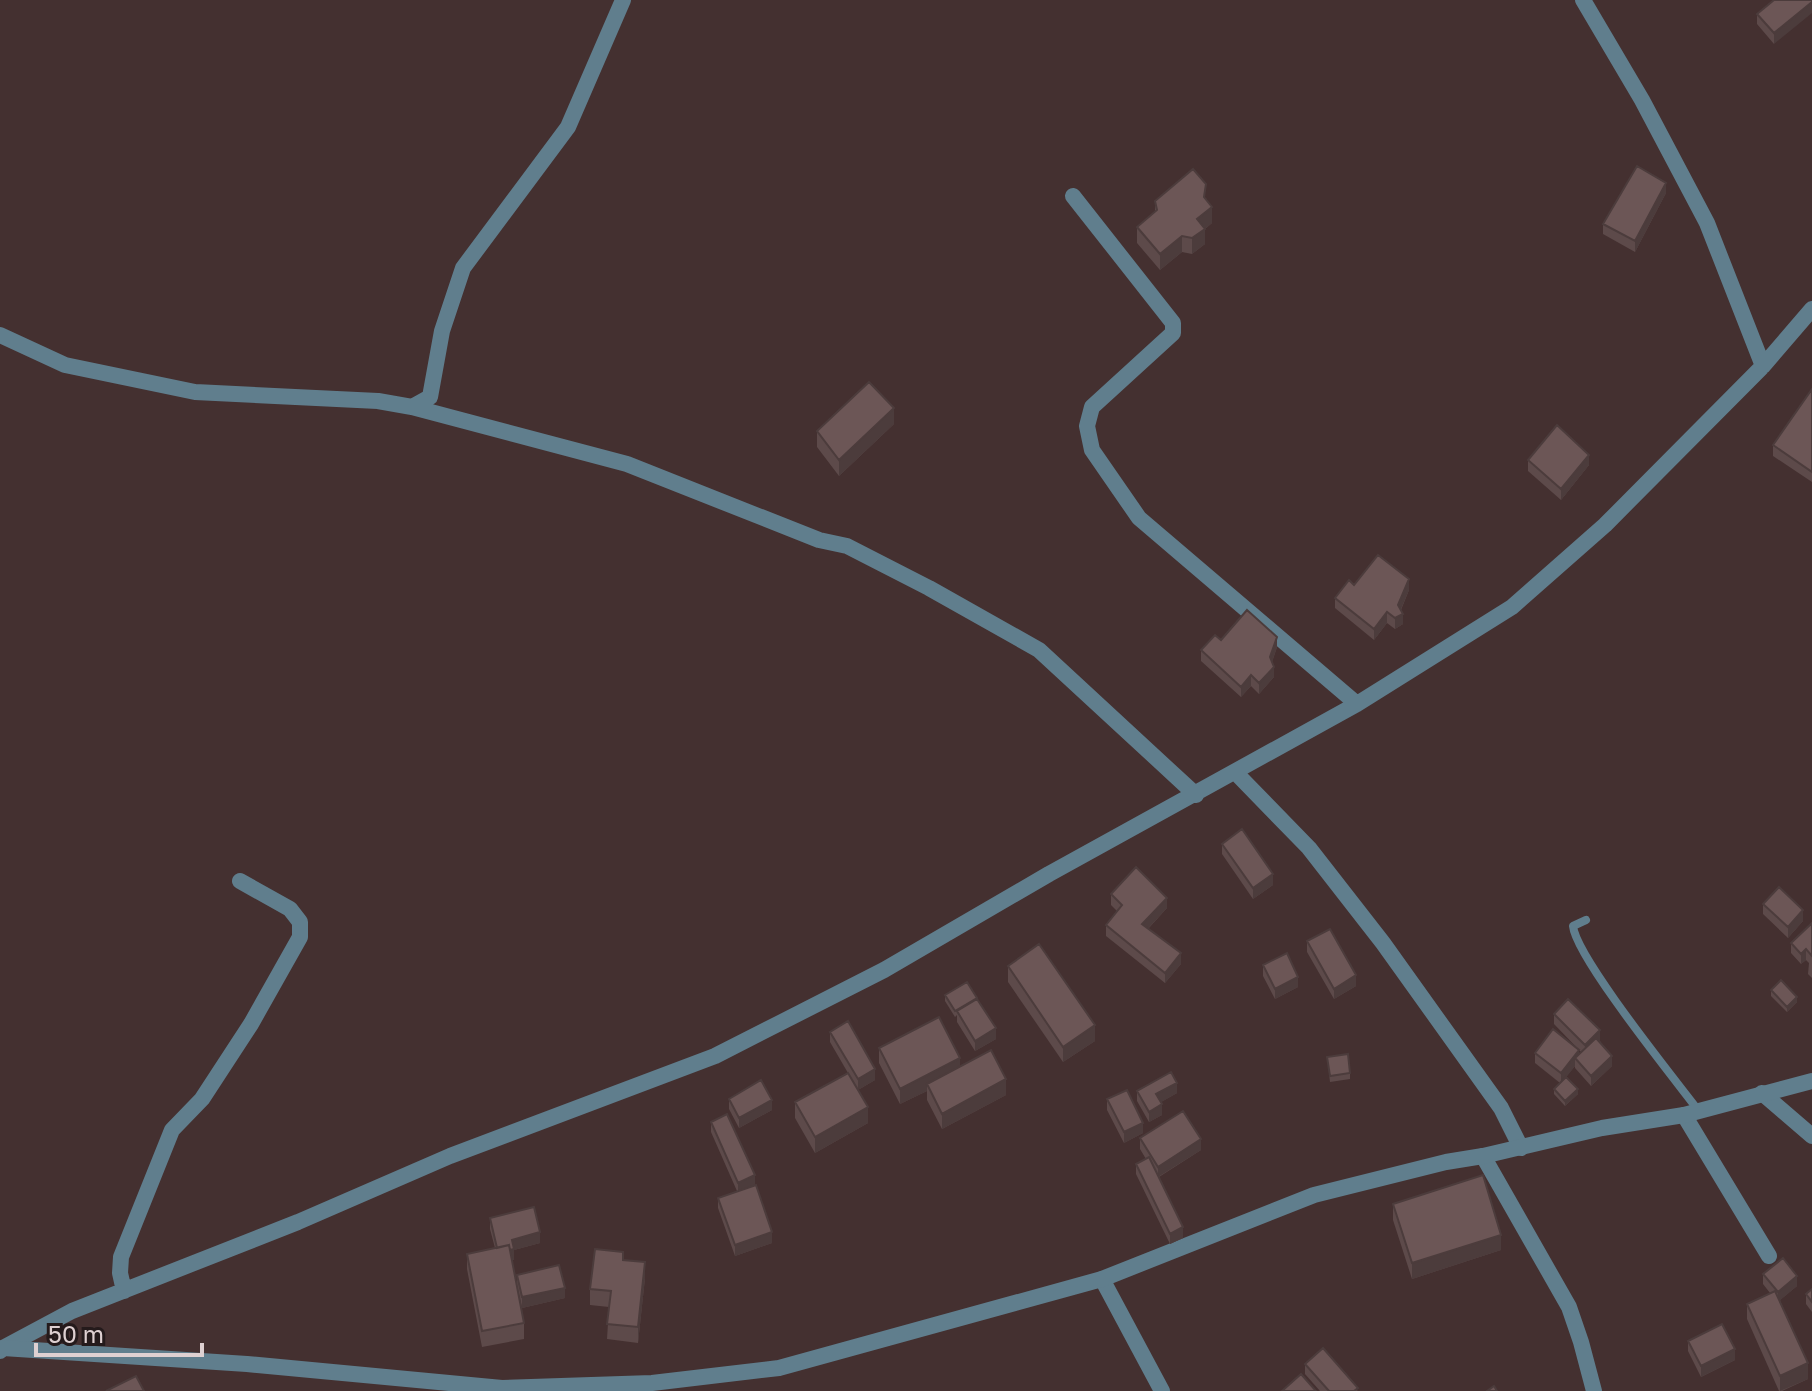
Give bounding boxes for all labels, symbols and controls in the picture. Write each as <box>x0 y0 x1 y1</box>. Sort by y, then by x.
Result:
scale bar <box>36 1307 202 1357</box>
text: 50 m <box>48 1319 104 1348</box>

